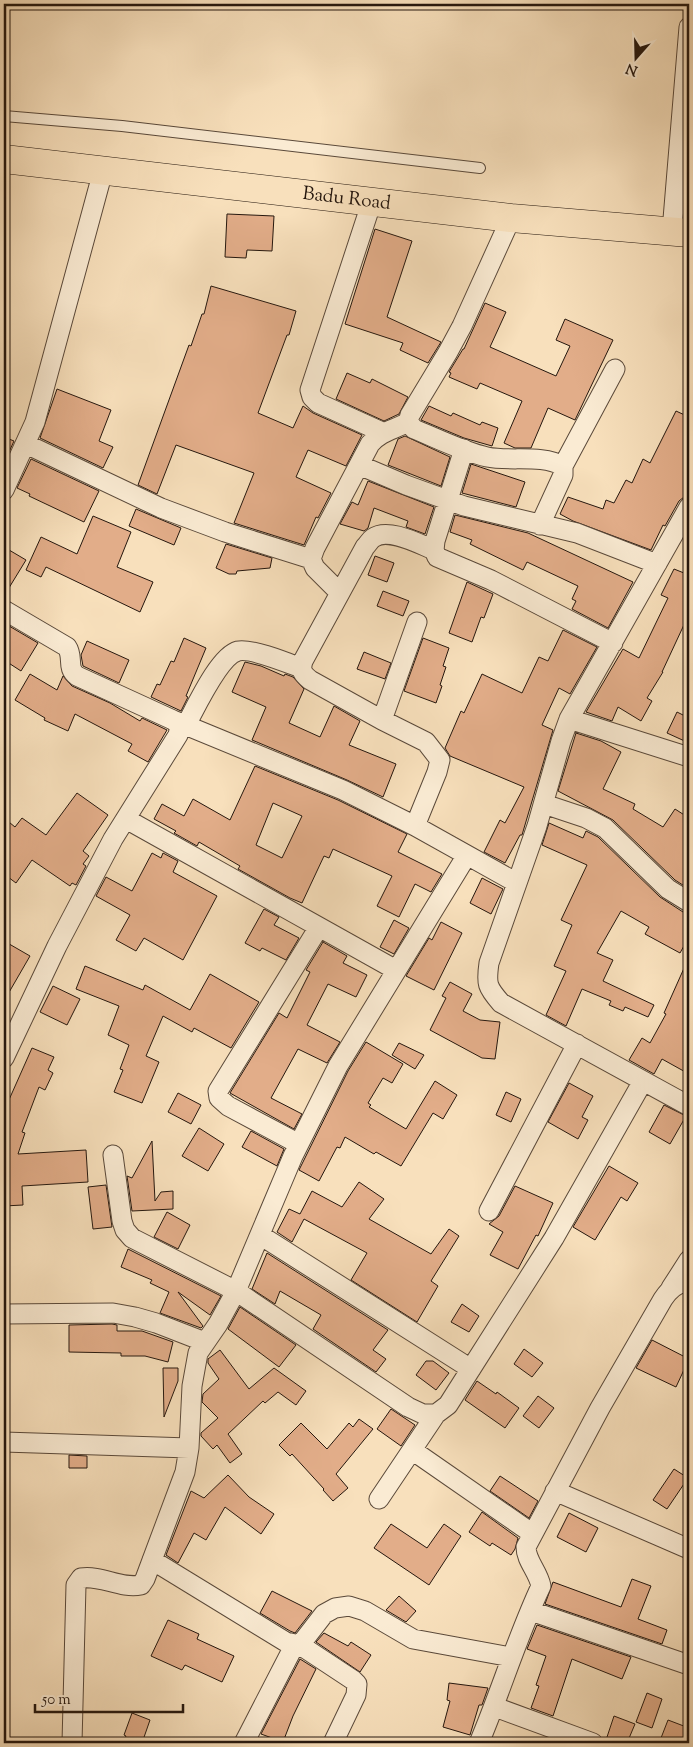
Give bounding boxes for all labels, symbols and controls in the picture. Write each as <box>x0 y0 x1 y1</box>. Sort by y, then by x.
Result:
north arrow <box>610 32 660 82</box>
text: N <box>624 57 641 80</box>
street label: Badu Road <box>301 180 393 217</box>
scale bar <box>35 1682 182 1714</box>
text: 50 m <box>41 1690 71 1711</box>

